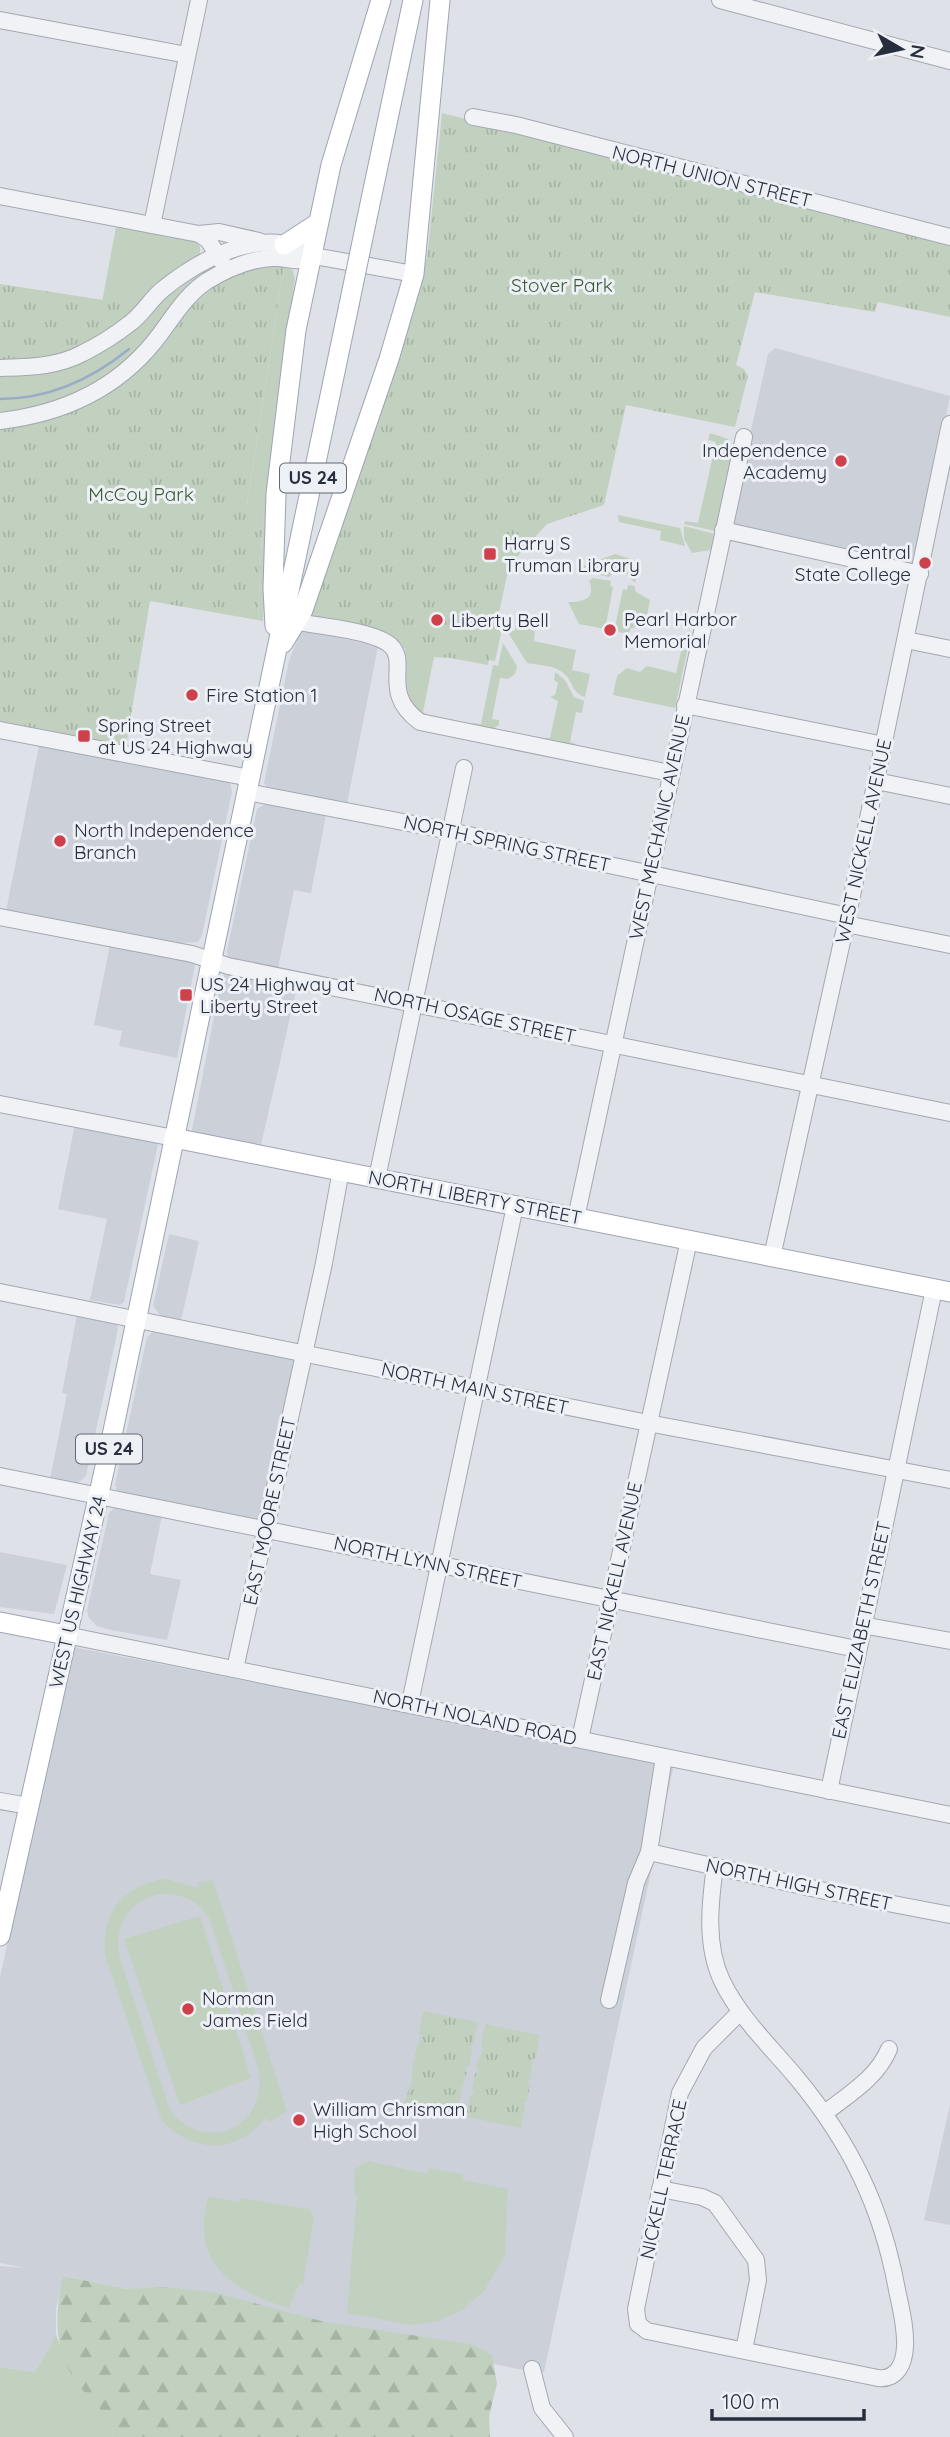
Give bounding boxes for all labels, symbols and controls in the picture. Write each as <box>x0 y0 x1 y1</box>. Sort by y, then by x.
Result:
north arrow <box>866 14 936 84</box>
text: N <box>905 43 931 60</box>
street label: NORTH UNION STREET <box>610 140 814 212</box>
park label: Stover Park <box>511 273 613 297</box>
place label: Independence Academy <box>702 438 827 484</box>
marker: Independence Academy <box>833 453 849 469</box>
road number: US 24 <box>280 464 346 492</box>
park label: McCoy Park <box>88 482 194 506</box>
place label: Harry S Truman Library <box>504 531 640 577</box>
place label: Central State College <box>795 540 911 586</box>
marker: Harry S Truman Library <box>482 546 498 562</box>
marker: Central State College <box>917 555 933 571</box>
place label: Pearl Harbor Memorial <box>624 607 738 653</box>
place label: Liberty Bell <box>451 608 549 632</box>
marker: Liberty Bell <box>429 612 445 628</box>
marker: Pearl Harbor Memorial <box>602 622 618 638</box>
place label: Fire Station 1 <box>206 683 317 707</box>
marker: Fire Station 1 <box>184 687 200 703</box>
street label: WEST MECHANIC AVENUE <box>623 712 695 942</box>
place label: Spring Street at US 24 Highway <box>98 713 253 759</box>
marker: Spring Street at US 24 Highway <box>76 728 92 744</box>
street label: WEST NICKELL AVENUE <box>830 736 896 946</box>
street label: NORTH SPRING STREET <box>401 809 613 877</box>
place label: North Independence Branch <box>74 818 254 864</box>
marker: North Independence Branch <box>52 833 68 849</box>
place label: US 24 Highway at Liberty Street <box>200 972 355 1018</box>
street label: NORTH OSAGE STREET <box>372 982 578 1048</box>
marker: US 24 Highway at Liberty Street <box>178 987 194 1003</box>
street label: NORTH LIBERTY STREET <box>366 1165 584 1229</box>
street label: NORTH MAIN STREET <box>379 1356 571 1420</box>
street label: EAST MOORE STREET <box>237 1415 301 1607</box>
road number: US 24 <box>76 1434 142 1464</box>
street label: EAST NICKELL AVENUE <box>581 1479 647 1683</box>
street label: WEST US HIGHWAY 24 <box>43 1494 111 1690</box>
street label: EAST ELIZABETH STREET <box>826 1519 896 1741</box>
street label: NORTH LYNN STREET <box>332 1530 524 1594</box>
street label: NORTH NOLAND ROAD <box>371 1684 579 1750</box>
street label: NORTH HIGH STREET <box>704 1853 894 1915</box>
place label: Norman James Field <box>202 1986 308 2032</box>
marker: Norman James Field <box>180 2001 196 2017</box>
place label: William Chrisman High School <box>313 2097 466 2143</box>
street label: NICKELL TERRACE <box>634 2097 692 2261</box>
marker: William Chrisman High School <box>291 2112 307 2128</box>
scale bar <box>712 2378 864 2422</box>
text: 100 m <box>722 2388 780 2414</box>

